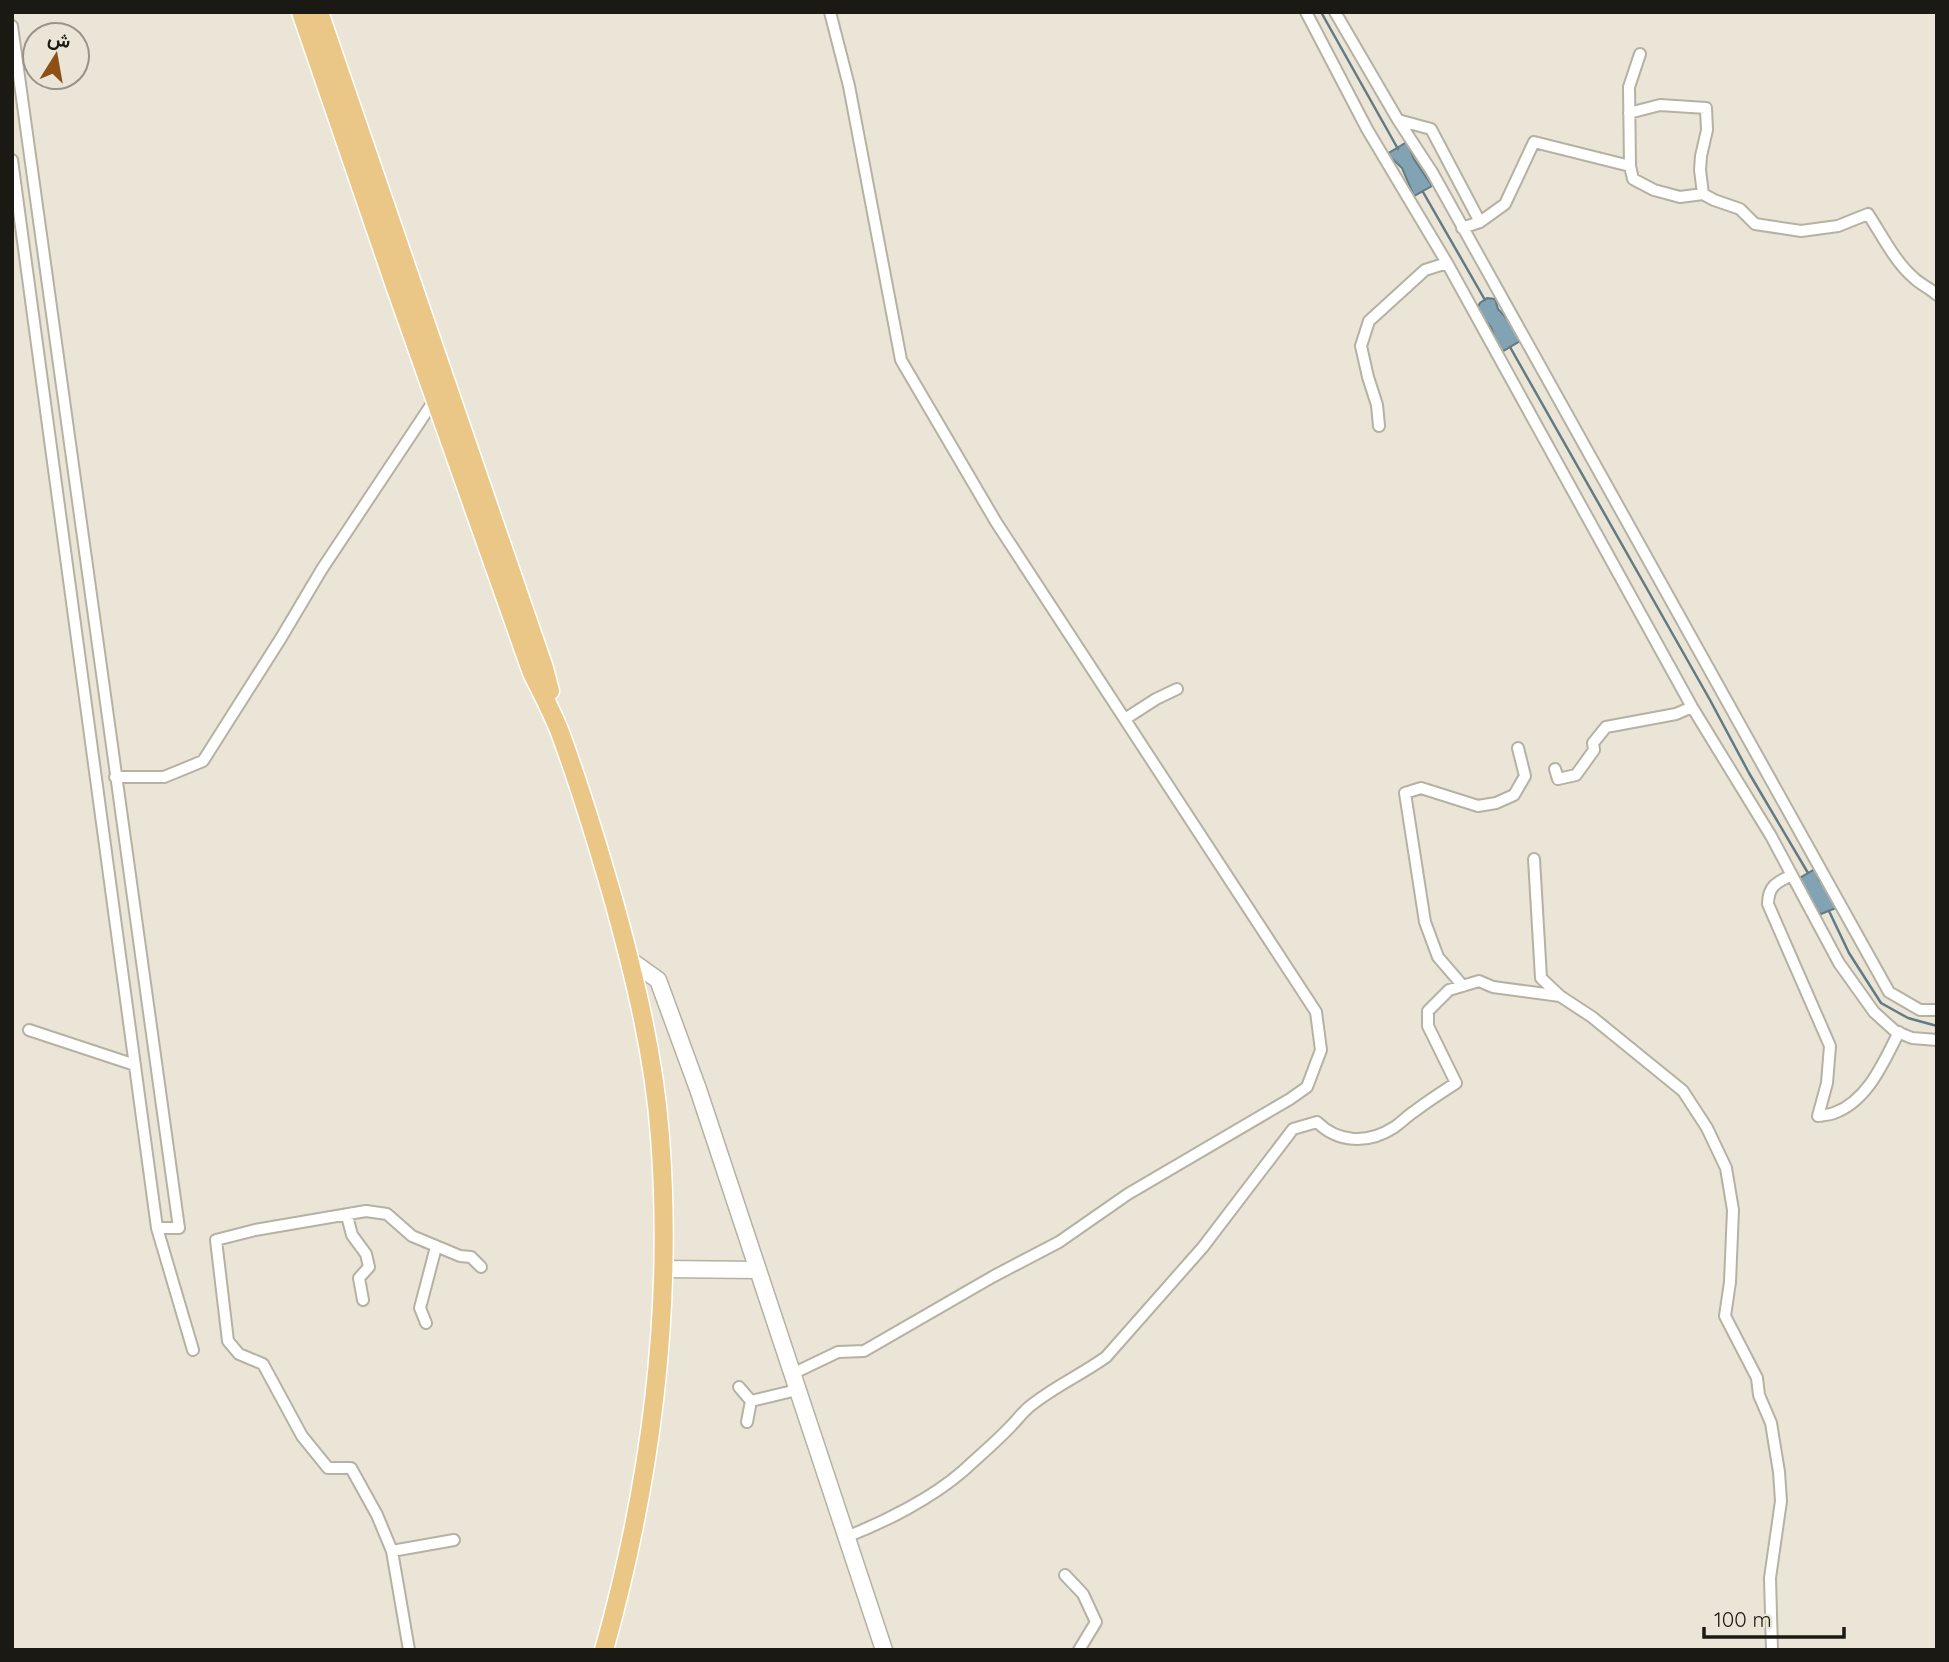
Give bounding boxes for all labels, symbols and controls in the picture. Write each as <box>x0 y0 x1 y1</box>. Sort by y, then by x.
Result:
north arrow <box>21 21 91 91</box>
text: ش <box>46 25 73 53</box>
scale bar <box>1704 1596 1844 1640</box>
text: 100 m <box>1714 1606 1772 1632</box>

